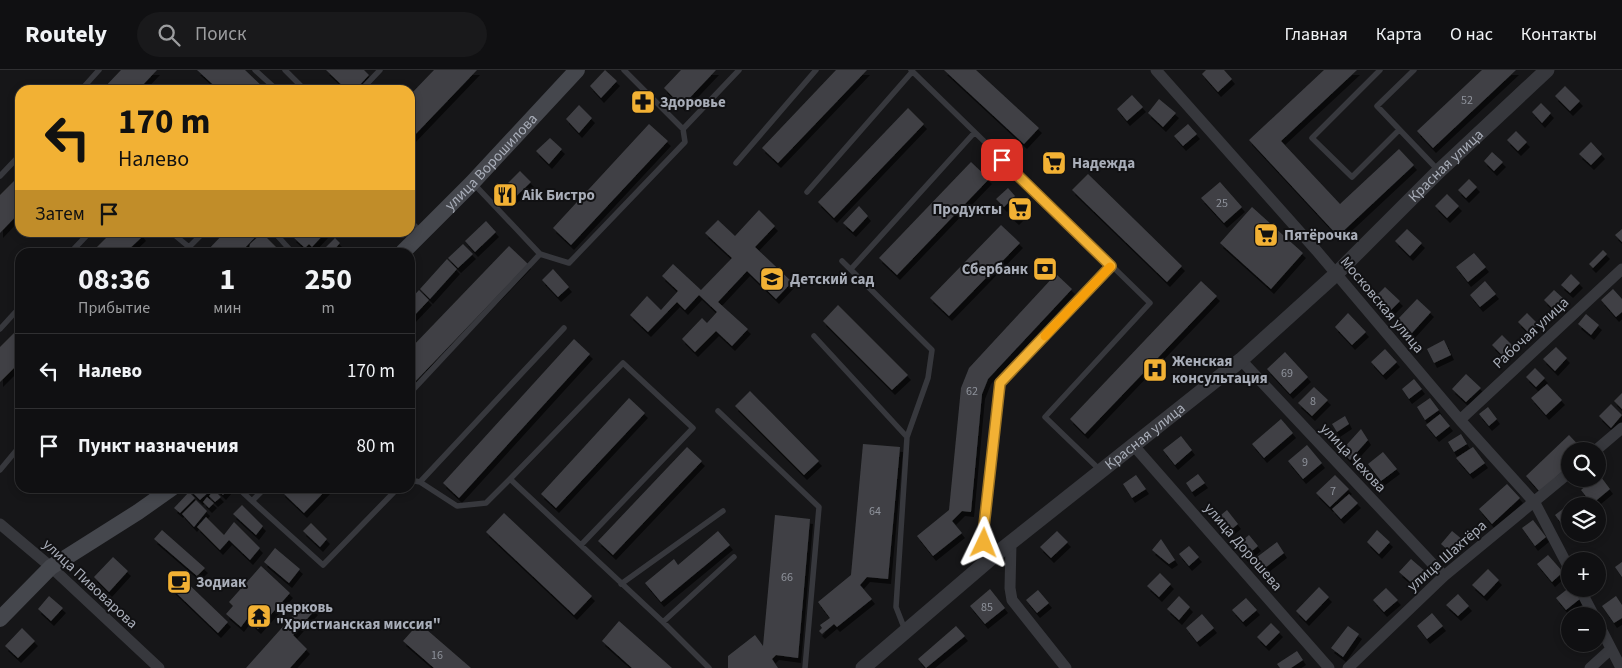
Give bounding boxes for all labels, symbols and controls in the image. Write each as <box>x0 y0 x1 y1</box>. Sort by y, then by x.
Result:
search box <box>137 12 487 57</box>
text: Routely <box>25 17 107 52</box>
icon: search <box>155 21 183 49</box>
text: Поиск <box>195 21 246 48</box>
text: Главная <box>1285 22 1348 47</box>
text: Карта <box>1376 22 1422 47</box>
text: О нас <box>1450 22 1493 47</box>
text: Контакты <box>1521 22 1597 47</box>
pharmacy icon: Здоровье <box>630 89 656 115</box>
place label: Здоровье <box>660 92 726 113</box>
house number: 52 <box>1461 92 1473 109</box>
text: 170 m <box>118 97 210 147</box>
icon: left <box>35 105 100 170</box>
street label: улица Ворошилова <box>440 109 542 215</box>
street label: Красная улица <box>1403 124 1488 207</box>
pin <box>981 139 1023 181</box>
text: Налево <box>118 143 189 175</box>
icon: arrive <box>988 146 1016 174</box>
supermarket icon: Надежда <box>1041 150 1067 176</box>
place label: Надежда <box>1072 153 1135 174</box>
restaurant icon: Aik Бистро <box>492 182 518 208</box>
place label: Aik Бистро <box>521 185 595 206</box>
house number: 25 <box>1216 195 1228 212</box>
supermarket icon: Продукты <box>1007 196 1033 222</box>
place label: Продукты <box>932 199 1002 220</box>
icon: arrive <box>95 200 123 228</box>
text: Затем <box>35 201 85 228</box>
supermarket icon: Пятёрочка <box>1253 222 1279 248</box>
place label: Пятёрочка <box>1284 225 1358 246</box>
street label: Московская улица <box>1335 252 1429 358</box>
bank icon: Сбербанк <box>1032 256 1058 282</box>
text: 08:36 <box>78 258 150 301</box>
text: 1 <box>219 258 235 301</box>
text: 250 <box>304 258 352 301</box>
place label: Сбербанк <box>962 259 1029 280</box>
school or university icon: Детский сад <box>759 266 785 292</box>
place label: Детский сад <box>790 269 874 290</box>
street label: Рабочая улица <box>1488 292 1574 374</box>
text: Прибытие <box>78 297 150 319</box>
text: мин <box>213 297 241 319</box>
text: m <box>322 297 335 319</box>
place label: Женская консультация <box>1172 351 1268 389</box>
icon: left <box>35 357 63 385</box>
hospital icon: Женская консультация <box>1142 357 1168 383</box>
text: Налево <box>78 358 142 385</box>
text: 170 m <box>347 358 395 385</box>
house number: 69 <box>1281 365 1293 382</box>
house number: 62 <box>966 383 978 400</box>
house number: 8 <box>1310 393 1316 410</box>
street label: Красная улица <box>1100 398 1190 475</box>
street label: улица Чехова <box>1315 419 1391 497</box>
icon: arrive <box>35 432 63 460</box>
text: Пункт назначения <box>78 433 239 460</box>
text: 80 m <box>357 433 395 460</box>
map controls <box>1561 442 1606 652</box>
button: search <box>1561 442 1606 487</box>
house number: 9 <box>1302 454 1308 471</box>
house number: 7 <box>1330 483 1336 500</box>
button: layers <box>1561 497 1606 542</box>
street label: улица Дорошева <box>1199 498 1287 596</box>
house number: 64 <box>869 503 881 520</box>
position arrow <box>957 516 1009 568</box>
street label: улица Шахтёра <box>1403 516 1491 596</box>
street label: улица Пивоварова <box>38 534 142 634</box>
button: + <box>1561 552 1606 597</box>
cafe icon: Зодиак <box>166 569 192 595</box>
house number: 66 <box>781 569 793 586</box>
place label: Зодиак <box>196 572 247 593</box>
place label: церковь "Христианская миссия" <box>276 597 441 635</box>
house number: 85 <box>981 599 993 616</box>
temple icon: церковь "Христианская миссия" <box>246 603 272 629</box>
button: − <box>1561 607 1606 652</box>
house number: 16 <box>431 647 443 664</box>

